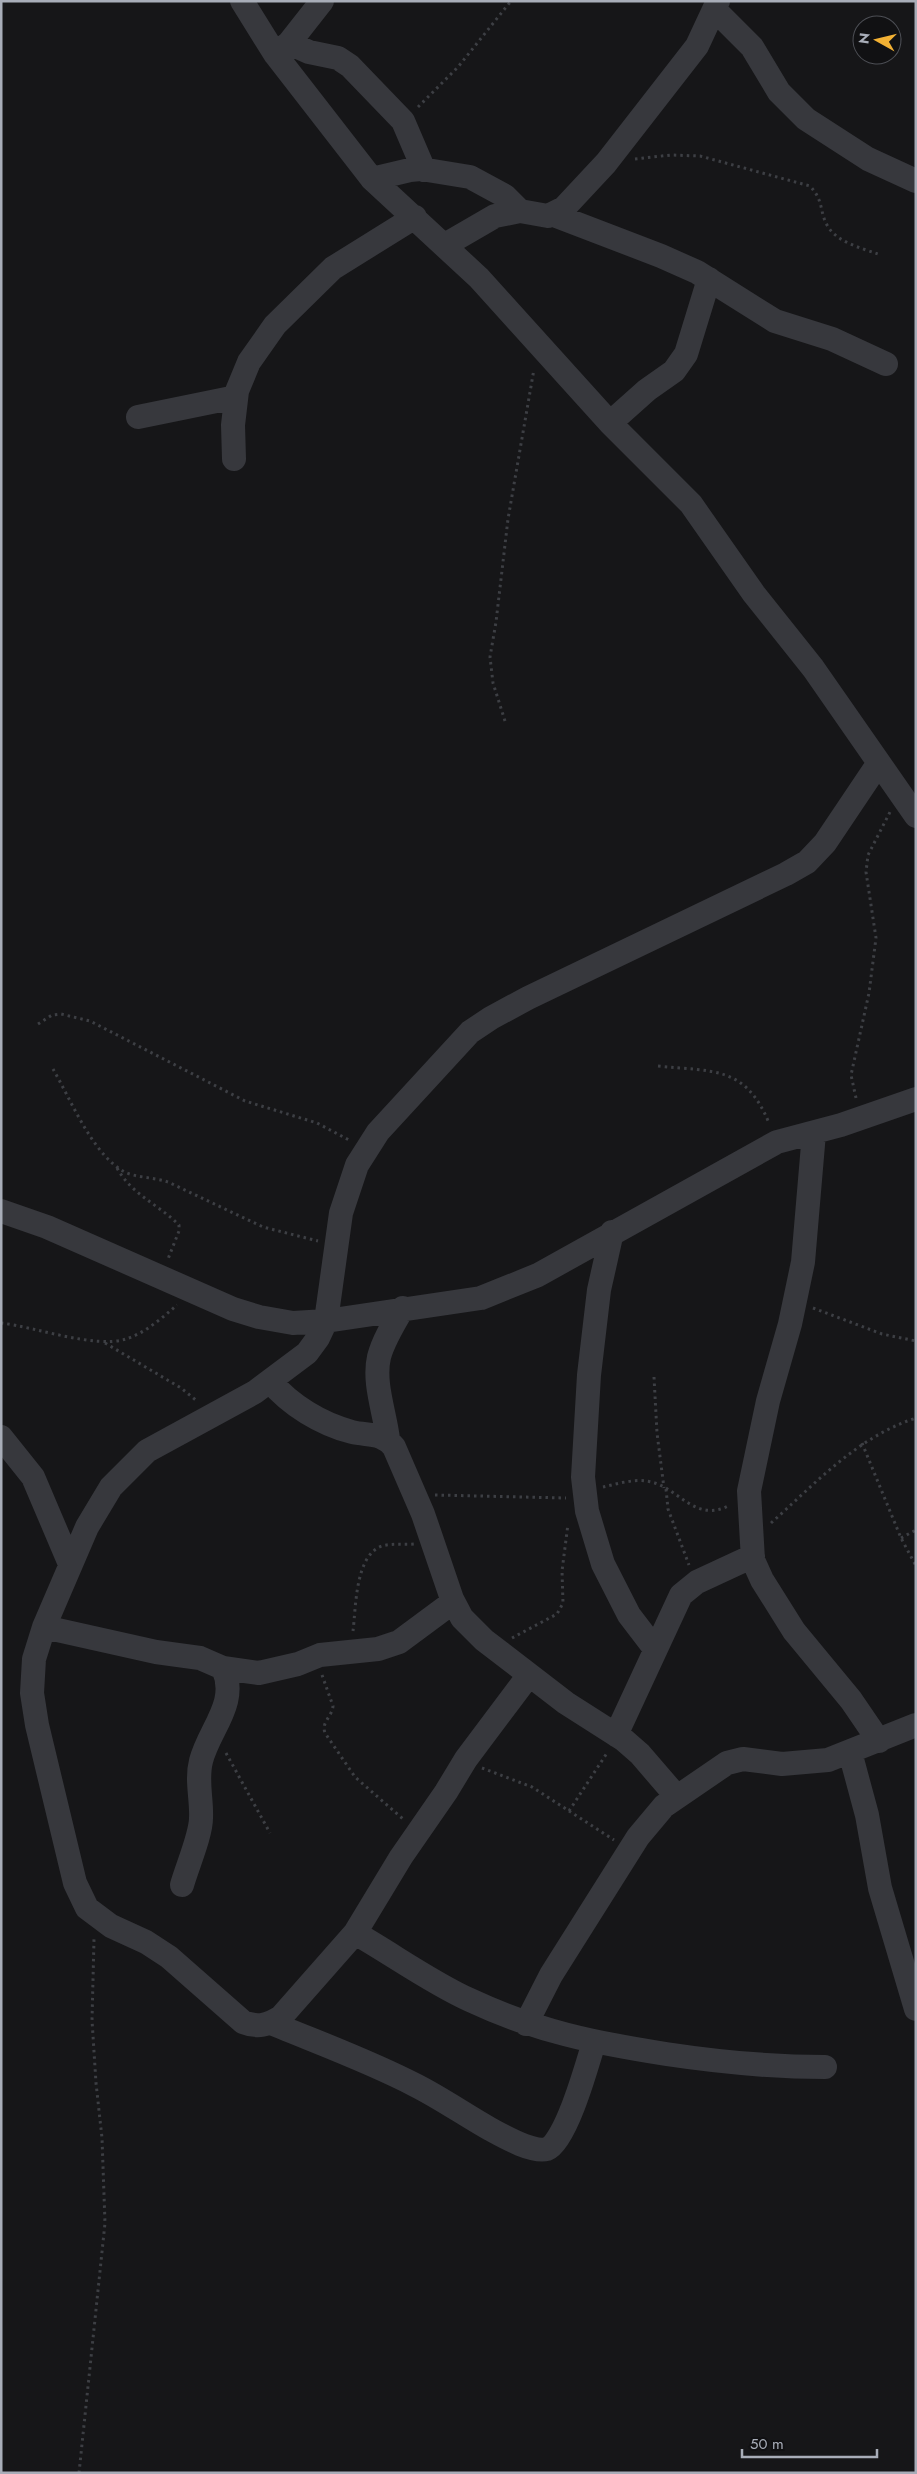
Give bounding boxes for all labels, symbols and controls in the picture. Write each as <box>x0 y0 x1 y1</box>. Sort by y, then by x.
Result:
north arrow <box>852 15 902 65</box>
text: N <box>853 31 875 45</box>
scale bar <box>742 2426 877 2458</box>
text: 50 m <box>750 2433 784 2455</box>

